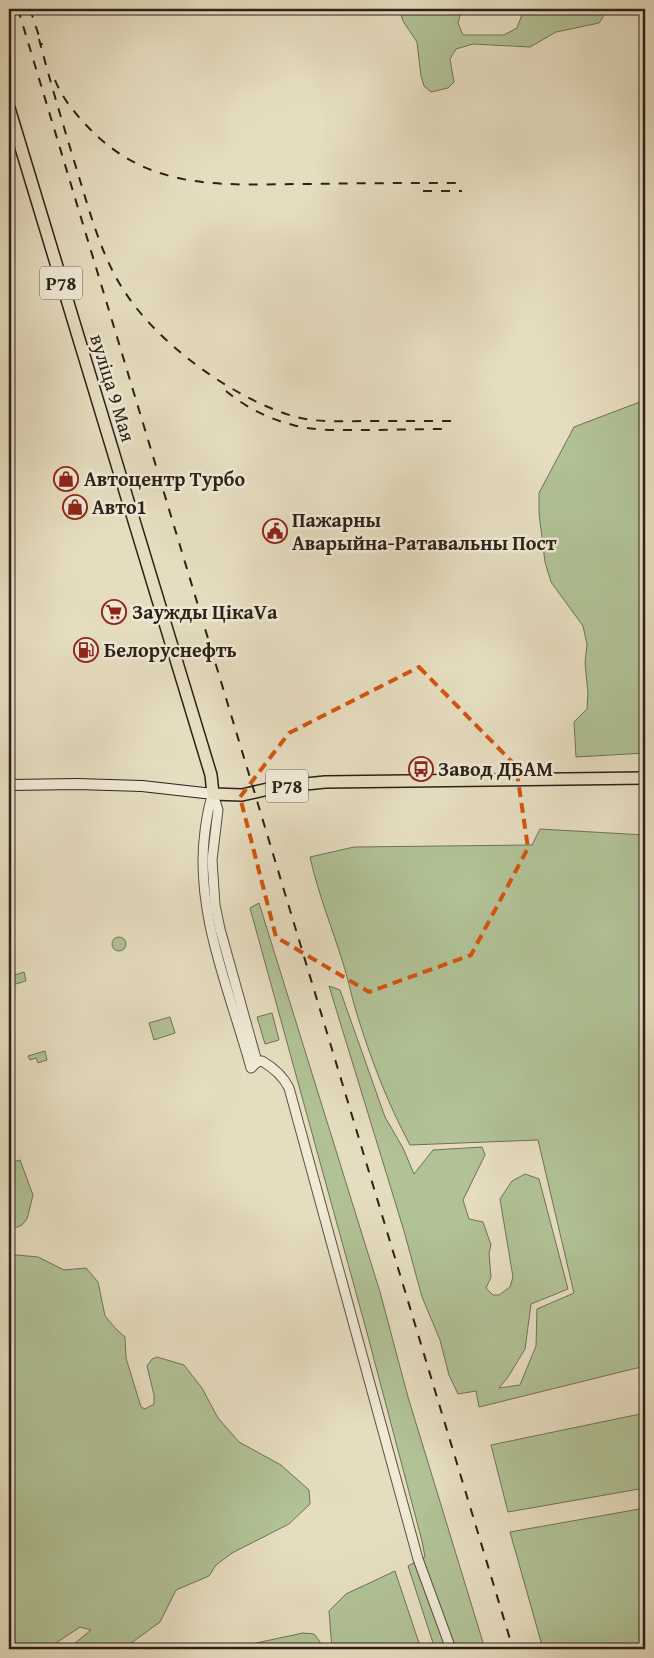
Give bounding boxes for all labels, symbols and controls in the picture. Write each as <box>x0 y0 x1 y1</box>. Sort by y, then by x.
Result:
road number: Р78 <box>40 266 82 300</box>
street label: вуліца 9 Мая <box>83 330 144 445</box>
place label: Автоцентр Турбо <box>84 464 245 493</box>
shop icon: Автоцентр Турбо <box>53 466 79 492</box>
place label: Авто1 <box>92 492 147 521</box>
shop icon: Авто1 <box>62 494 88 520</box>
place label: Пажарны Аварыйна-Ратавальны Пост <box>292 505 557 557</box>
public building icon: Пажарны Аварыйна-Ратавальны Пост <box>262 518 288 544</box>
place label: Заужды ЦікаVа <box>132 597 278 626</box>
supermarket icon: Заужды ЦікаVа <box>101 599 127 625</box>
place label: Белоруснефть <box>104 635 237 664</box>
fuel station icon: Белоруснефть <box>73 637 99 663</box>
place label: Завод ДБАМ <box>438 754 553 783</box>
bus stop icon: Завод ДБАМ <box>408 756 434 782</box>
road number: Р78 <box>266 769 308 802</box>

